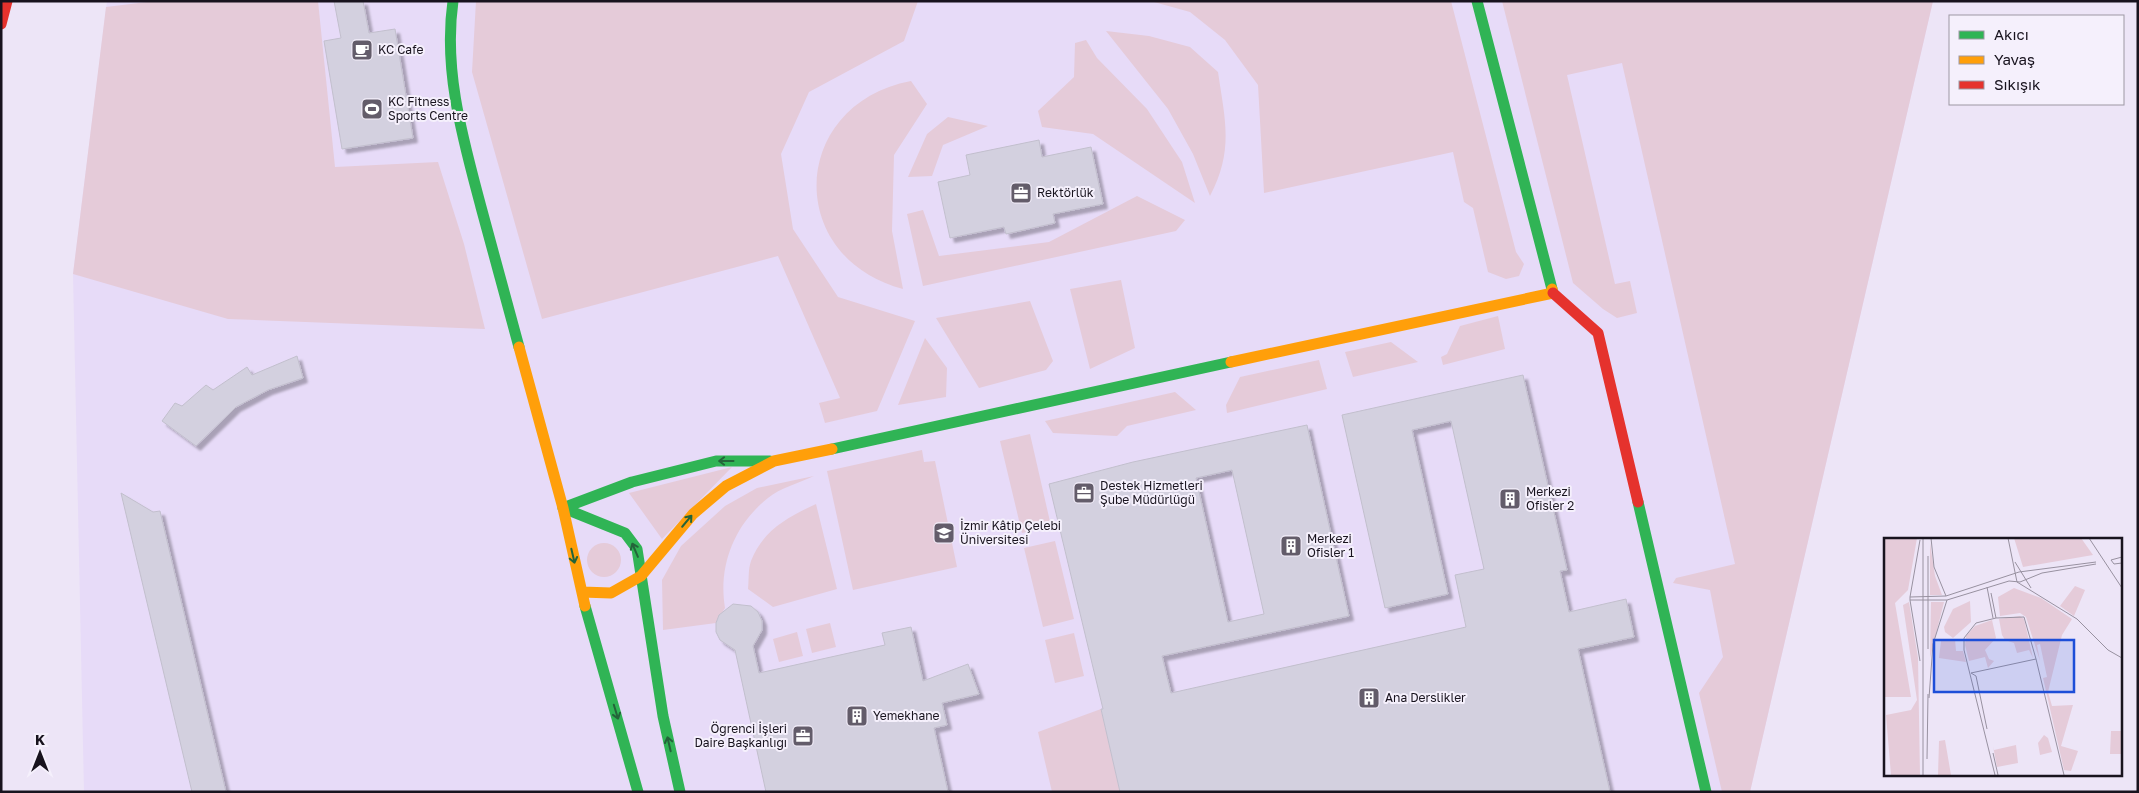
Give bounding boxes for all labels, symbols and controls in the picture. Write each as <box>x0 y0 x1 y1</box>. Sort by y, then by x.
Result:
legend <box>1949 15 2124 105</box>
text: Akıcı <box>1994 25 2029 43</box>
cafe icon: KC Cafe <box>350 38 374 62</box>
place label: KC Cafe <box>378 42 423 57</box>
text: Yavaş <box>1994 50 2035 68</box>
text: Sıkışık <box>1994 75 2041 93</box>
place label: KC Fitness Sports Centre <box>388 94 468 123</box>
sports icon: KC Fitness Sports Centre <box>360 97 384 121</box>
office icon: Rektörlük <box>1009 181 1033 205</box>
place label: Rektörlük <box>1037 185 1094 200</box>
one-way arrow <box>718 456 734 466</box>
place label: Destek Hizmetleri Şube Müdürlüğü <box>1100 478 1203 507</box>
office icon: Destek Hizmetleri Şube Müdürlüğü <box>1072 481 1096 505</box>
place label: Merkezi Ofisler 2 <box>1526 484 1574 513</box>
building icon: Merkezi Ofisler 2 <box>1498 487 1522 511</box>
one-way arrow <box>682 514 693 527</box>
place label: İzmir Kâtip Çelebi Üniversitesi <box>960 518 1061 547</box>
school or university icon: İzmir Kâtip Çelebi Üniversitesi <box>932 521 956 545</box>
place label: Merkezi Ofisler 1 <box>1307 531 1354 560</box>
building icon: Merkezi Ofisler 1 <box>1279 534 1303 558</box>
inset map <box>1884 538 2122 776</box>
one-way arrow <box>630 543 640 558</box>
one-way arrow <box>569 547 579 563</box>
building icon: Ana Derslikler <box>1357 686 1381 710</box>
place label: Ana Derslikler <box>1385 690 1466 705</box>
one-way arrow <box>611 704 621 720</box>
building icon: Yemekhane <box>845 704 869 728</box>
place label: Yemekhane <box>873 708 940 723</box>
place label: Öğrenci İşleri Daire Başkanlığı <box>694 721 787 750</box>
office icon: Öğrenci İşleri Daire Başkanlığı <box>791 724 815 748</box>
north arrow <box>15 728 65 778</box>
text: K <box>35 731 45 748</box>
one-way arrow <box>664 737 673 753</box>

